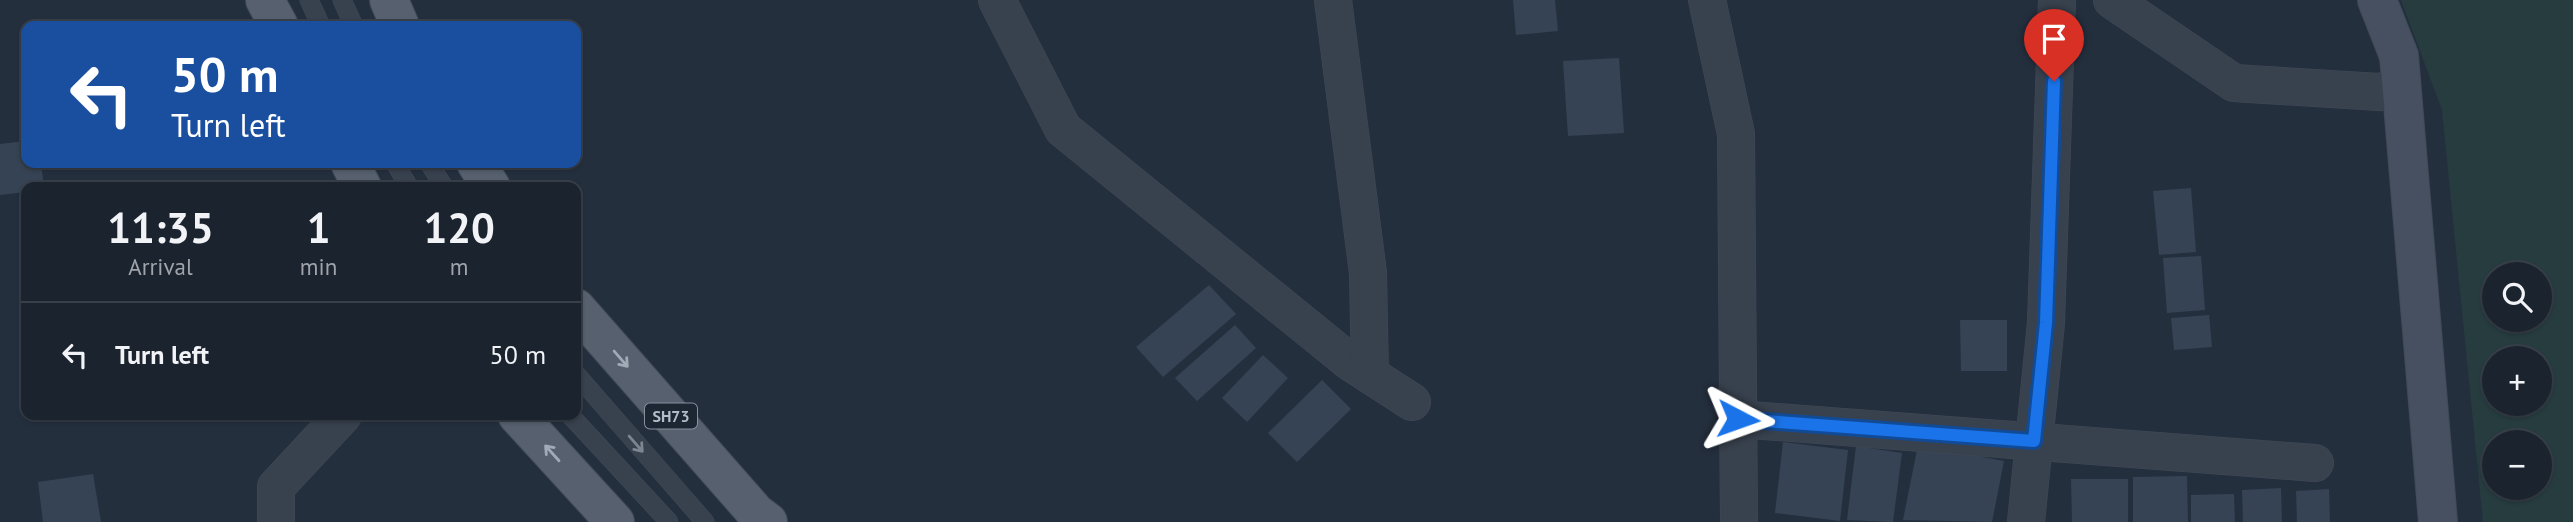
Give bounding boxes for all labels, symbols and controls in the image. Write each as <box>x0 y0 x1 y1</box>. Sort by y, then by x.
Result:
pin <box>2024 9 2084 81</box>
icon: arrive <box>2035 20 2073 58</box>
text: 50 m <box>171 42 278 106</box>
icon: left <box>56 49 147 140</box>
text: Turn left <box>171 104 286 146</box>
text: 11:35 <box>107 200 214 255</box>
text: 1 <box>307 200 330 255</box>
text: 120 <box>423 200 495 255</box>
text: Arrival <box>128 252 193 281</box>
text: min <box>300 252 337 281</box>
text: m <box>450 252 468 281</box>
map controls <box>2482 262 2552 500</box>
button: search <box>2482 262 2552 332</box>
icon: left <box>56 336 94 374</box>
text: Turn left <box>115 338 209 371</box>
text: 50 m <box>490 338 546 371</box>
button: + <box>2482 346 2552 416</box>
one-way arrow <box>613 350 629 368</box>
position arrow <box>1701 382 1775 456</box>
road number: SH73 <box>645 404 697 428</box>
button: − <box>2482 430 2552 500</box>
one-way arrow <box>628 435 644 453</box>
one-way arrow <box>544 445 560 463</box>

